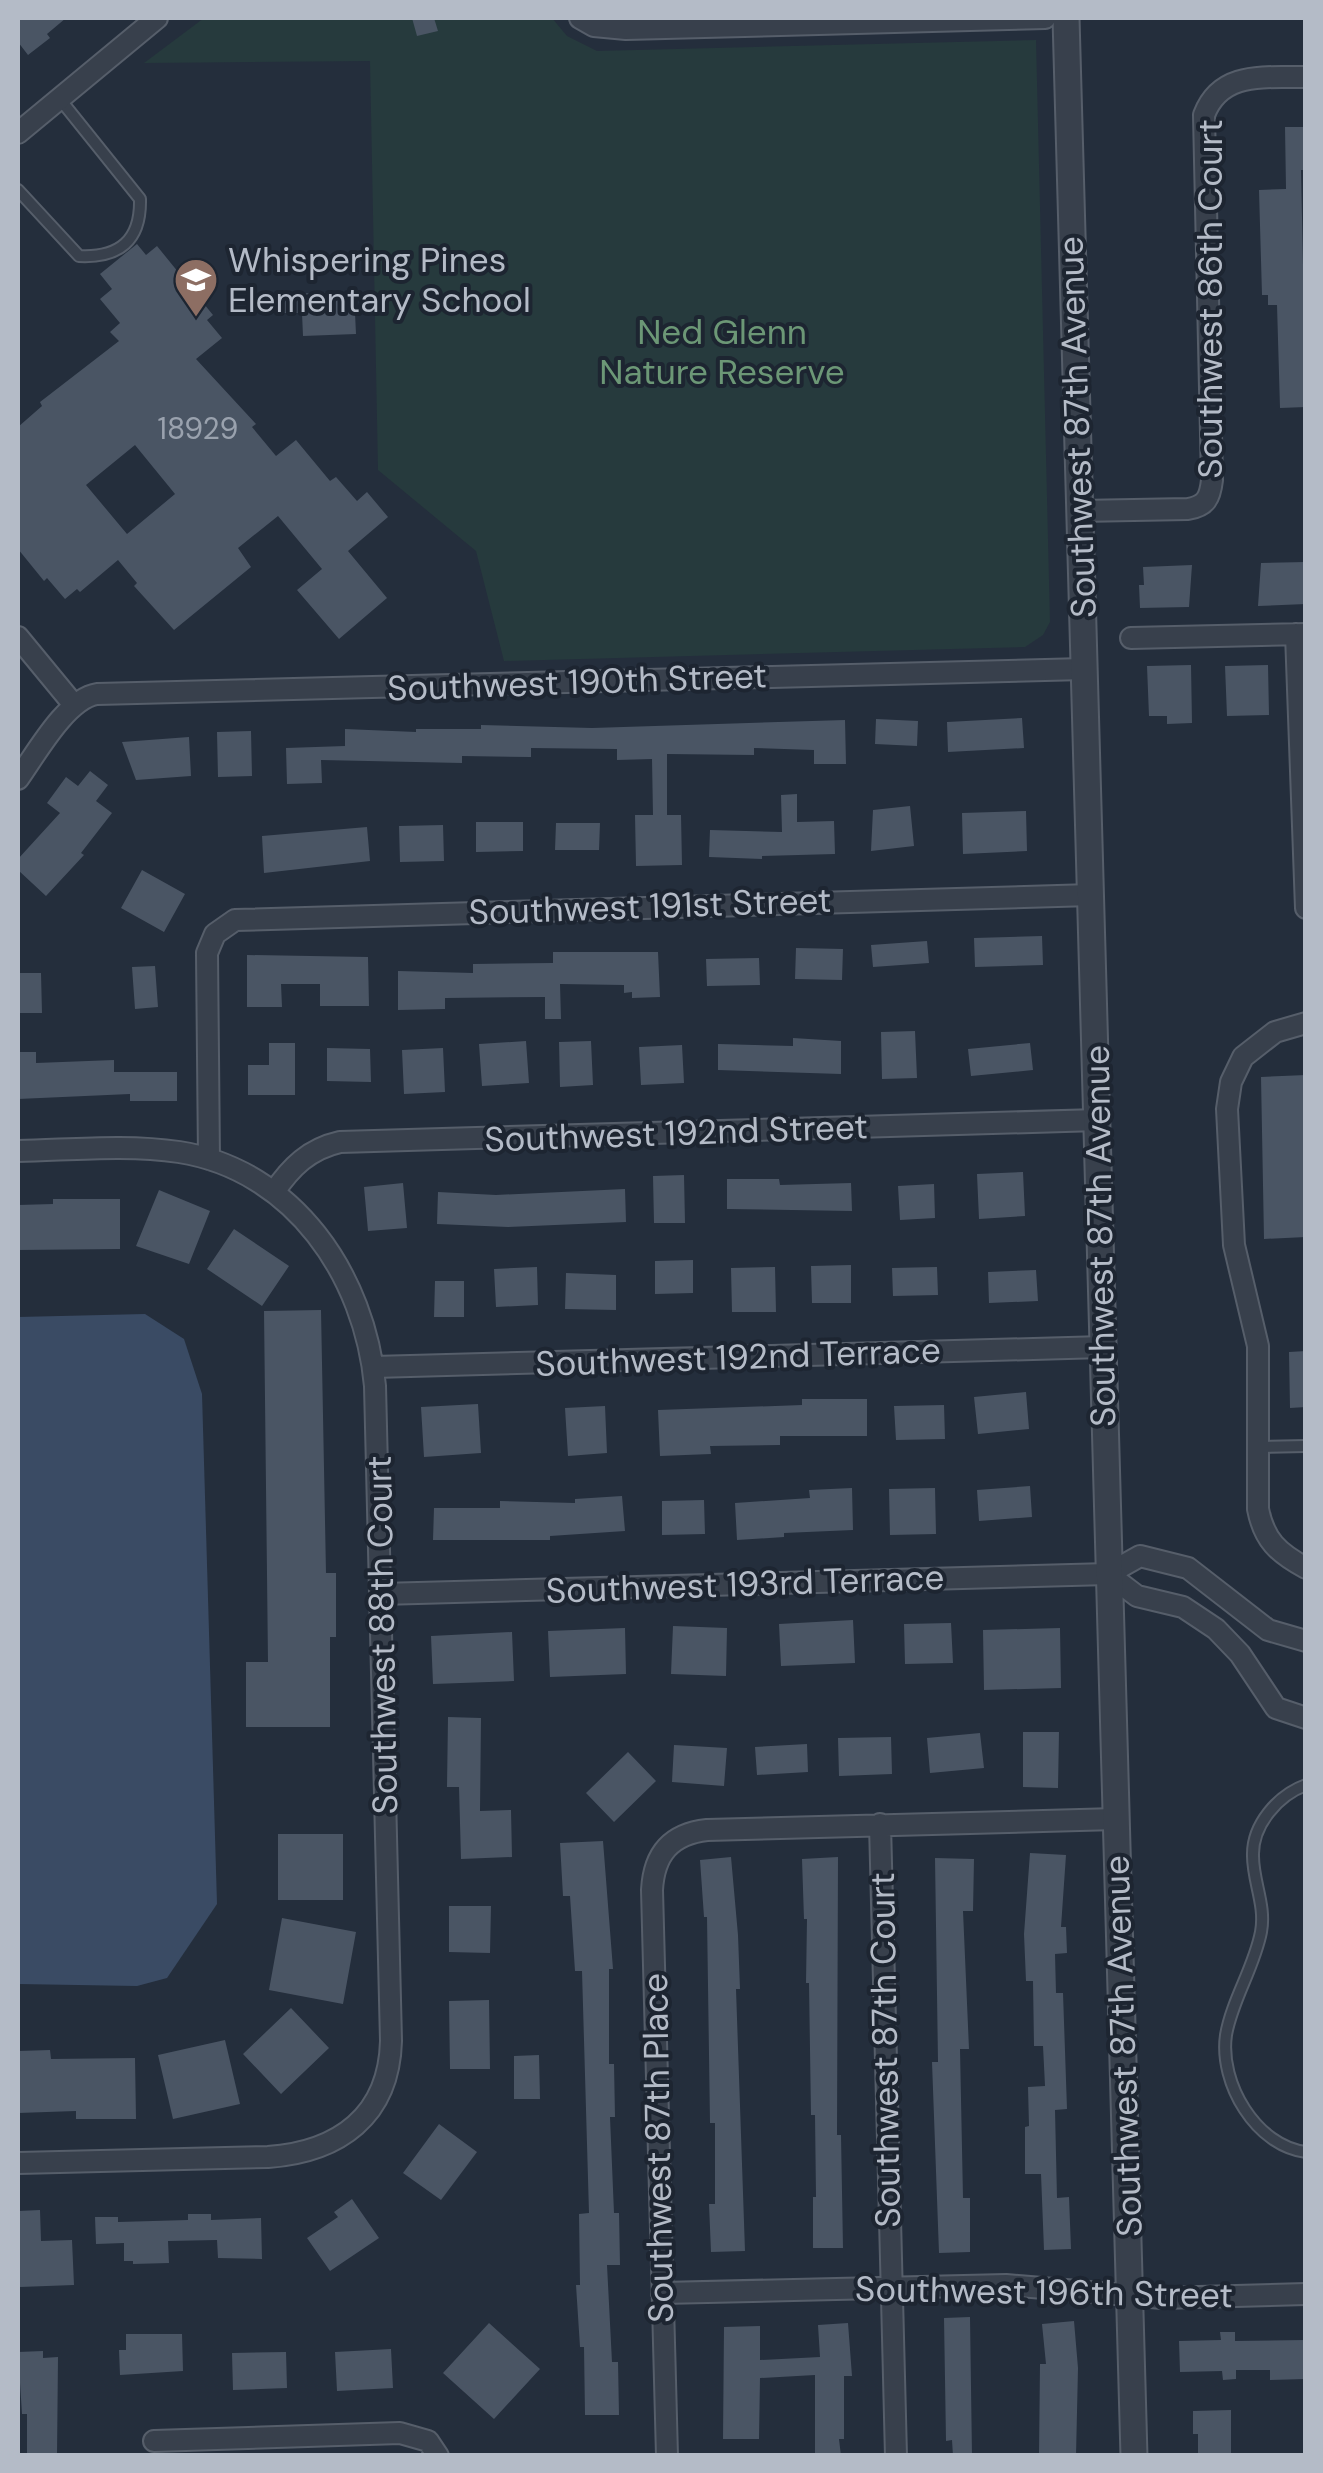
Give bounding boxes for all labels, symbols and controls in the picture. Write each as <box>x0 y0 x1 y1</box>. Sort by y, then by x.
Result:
street label: Southwest 86th Court <box>1187 119 1233 479</box>
street label: Southwest 87th Avenue <box>1047 235 1107 619</box>
place label: Whispering Pines Elementary School <box>228 237 531 323</box>
school or university icon: Whispering Pines Elementary School <box>173 257 219 318</box>
park label: Ned Glenn Nature Reserve <box>599 309 845 395</box>
house number: 18929 <box>158 409 238 448</box>
street label: Southwest 190th Street <box>386 652 768 712</box>
street label: Southwest 191st Street <box>468 877 832 935</box>
street label: Southwest 87th Avenue <box>1074 1045 1126 1427</box>
street label: Southwest 192nd Street <box>483 1103 869 1163</box>
street label: Southwest 192nd Terrace <box>534 1327 942 1387</box>
street label: Southwest 88th Court <box>356 1455 408 1815</box>
street label: Southwest 193rd Terrace <box>545 1554 945 1614</box>
street label: Southwest 87th Avenue <box>1093 1854 1153 2238</box>
street label: Southwest 87th Court <box>859 1872 911 2228</box>
street label: Southwest 87th Place <box>632 1973 684 2323</box>
street label: Southwest 196th Street <box>855 2266 1233 2318</box>

